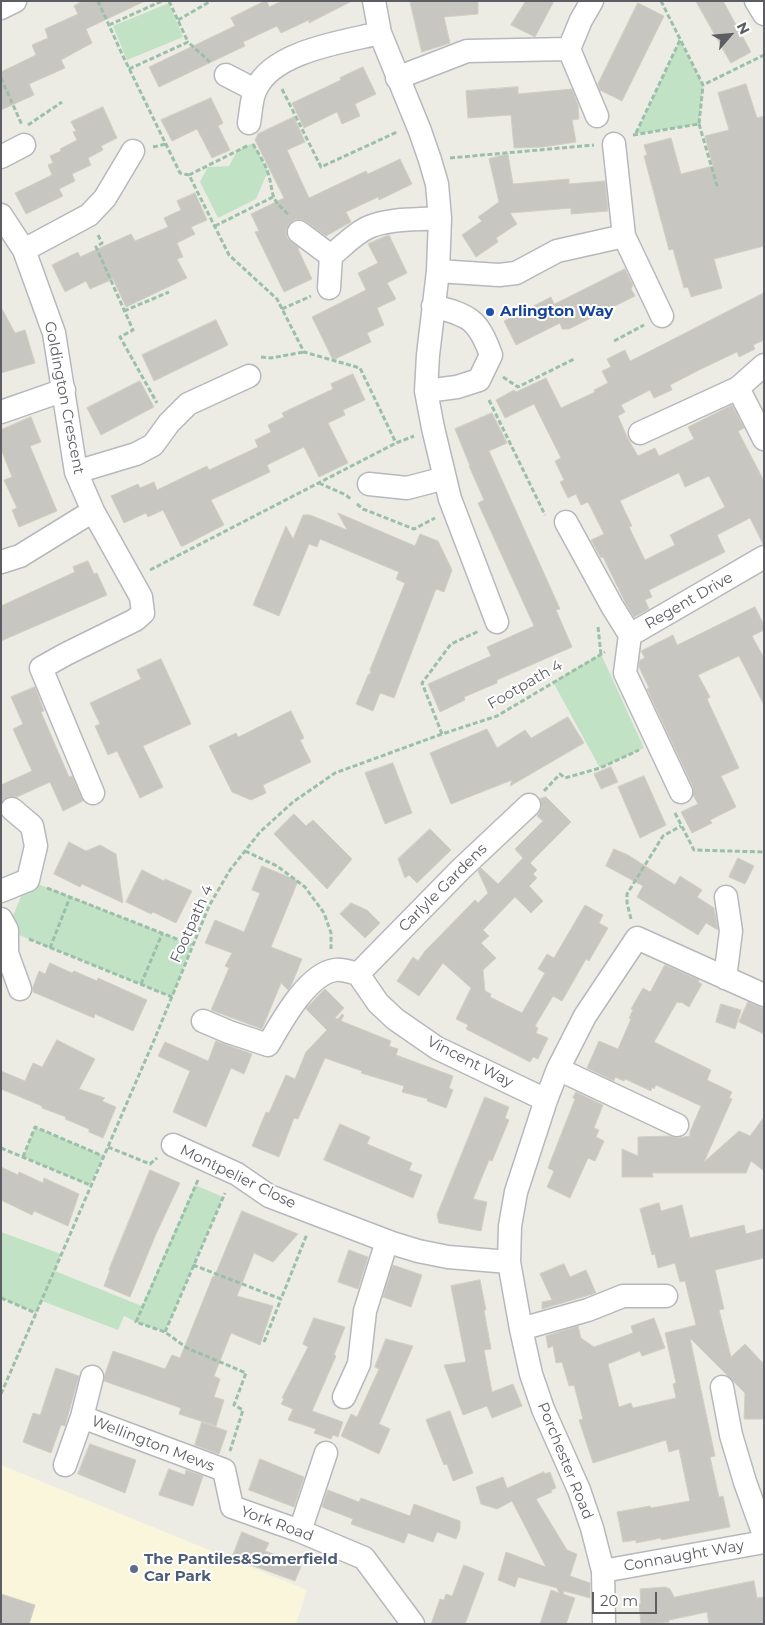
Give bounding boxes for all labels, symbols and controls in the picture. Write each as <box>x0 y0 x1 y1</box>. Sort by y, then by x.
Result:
north arrow <box>705 10 755 60</box>
text: N <box>733 19 754 37</box>
place label: Arlington Way <box>500 303 613 321</box>
marker: Arlington Way <box>484 306 496 318</box>
street label: Goldington Crescent <box>40 320 88 476</box>
street label: Regent Drive <box>642 569 736 633</box>
street label: Footpath 4 <box>484 656 566 714</box>
street label: Carlyle Gardens <box>395 840 491 936</box>
street label: Footpath 4 <box>167 882 217 966</box>
street label: Vincent Way <box>424 1033 516 1091</box>
street label: Montpelier Close <box>177 1141 299 1213</box>
street label: Porchester Road <box>533 1400 597 1522</box>
street label: Wellington Mews <box>89 1412 217 1476</box>
street label: York Road <box>238 1503 316 1545</box>
street label: Connaught Way <box>622 1537 746 1575</box>
place label: The Pantiles&Somerfield Car Park <box>144 1551 338 1586</box>
marker: The Pantiles&Somerfield Car Park <box>128 1563 140 1575</box>
scale bar <box>595 1582 660 1614</box>
text: 20 m <box>600 1591 638 1610</box>

